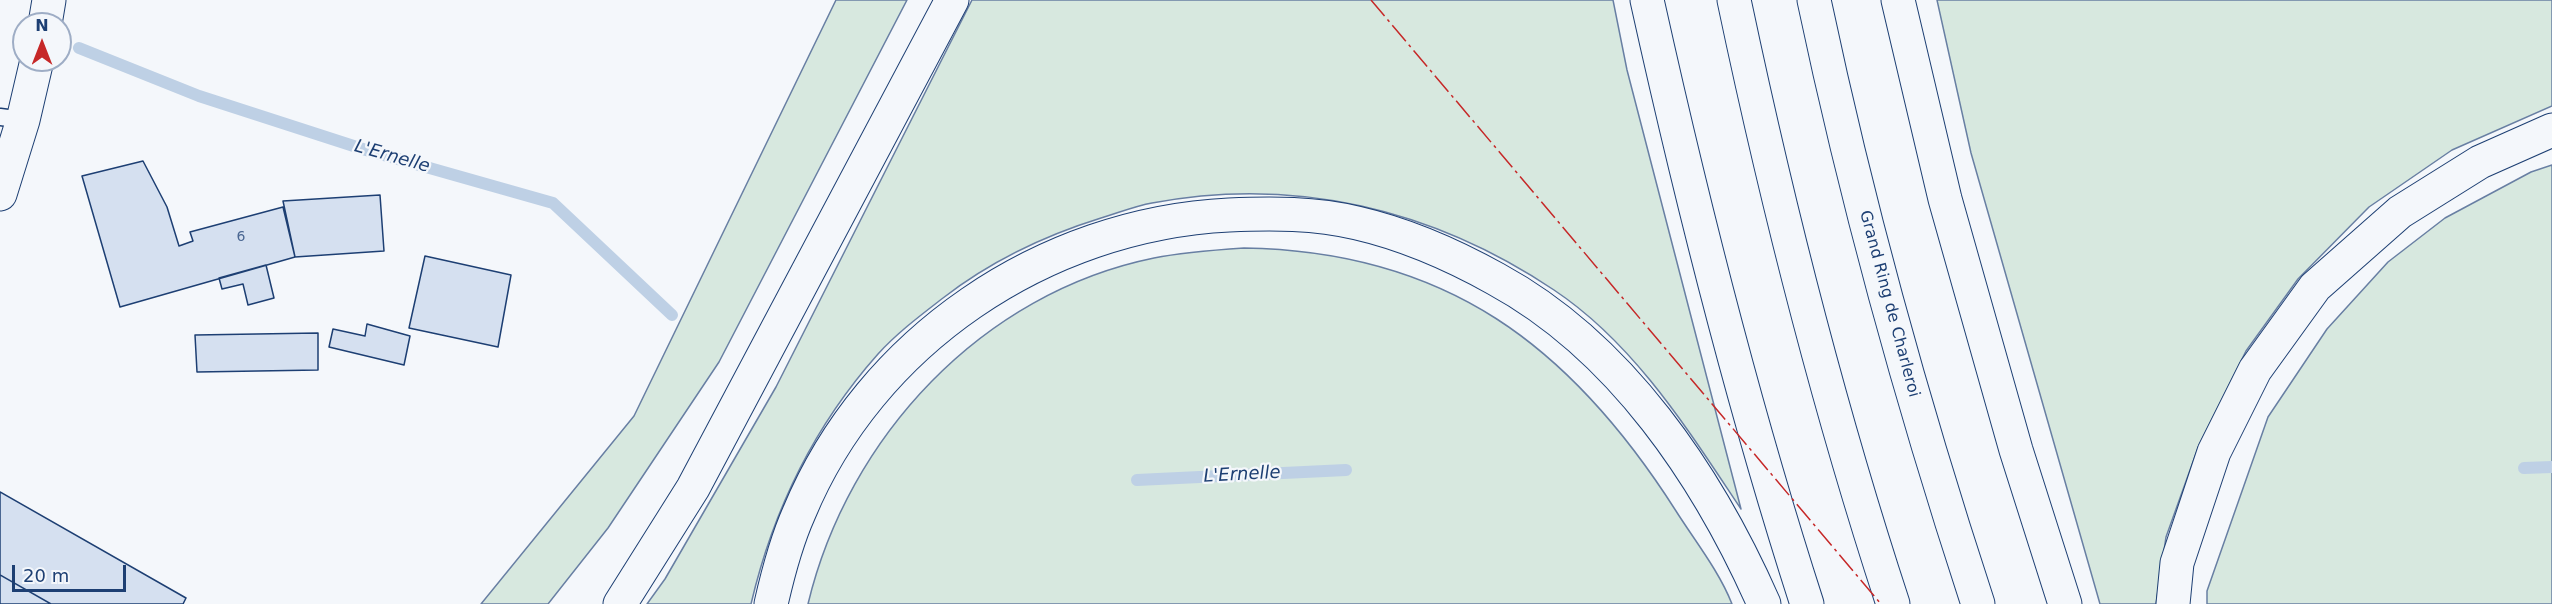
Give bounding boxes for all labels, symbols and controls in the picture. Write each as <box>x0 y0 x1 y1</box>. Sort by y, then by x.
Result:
north arrow <box>12 12 72 72</box>
text: N <box>35 16 49 35</box>
water label: L'Ernelle <box>352 136 432 178</box>
street label: Grand Ring de Charleroi <box>1855 208 1923 400</box>
house number: 6 <box>237 229 245 245</box>
water label: L'Ernelle <box>1203 462 1281 488</box>
scale bar <box>15 553 129 591</box>
text: 20 m <box>23 565 69 586</box>

